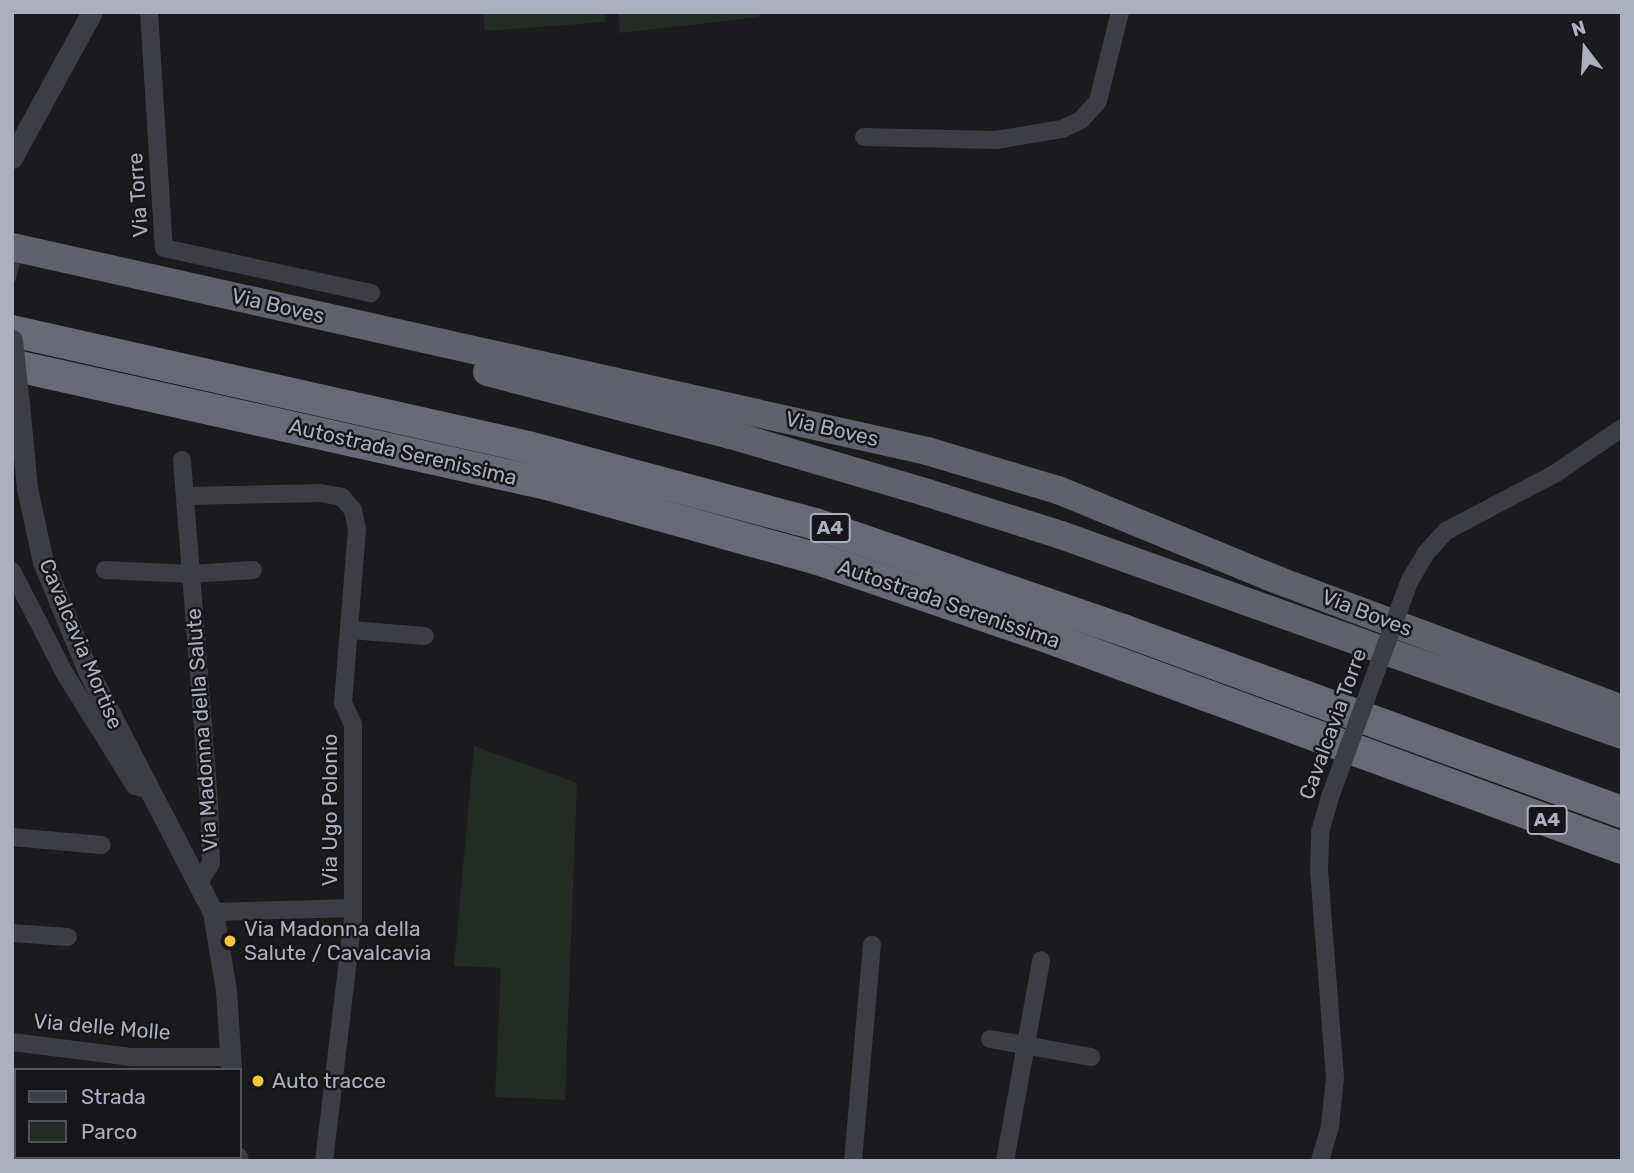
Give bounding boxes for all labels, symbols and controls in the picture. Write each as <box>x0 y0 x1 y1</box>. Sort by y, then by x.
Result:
north arrow <box>1550 14 1620 84</box>
text: N <box>1569 15 1589 41</box>
street label: Via Torre <box>122 152 154 238</box>
street label: Via Boves <box>229 283 327 329</box>
street label: Via Boves <box>783 406 881 452</box>
street label: Autostrada Serenissima <box>287 413 519 491</box>
road number: A4 <box>809 512 851 544</box>
street label: Autostrada Serenissima <box>835 554 1063 654</box>
street label: Cavalcavia Mortise <box>34 555 128 733</box>
street label: Via Boves <box>1318 584 1416 642</box>
street label: Via Madonna della Salute <box>181 607 223 853</box>
street label: Cavalcavia Torre <box>1294 645 1372 803</box>
street label: Via Ugo Polonio <box>317 734 343 886</box>
road number: A4 <box>1526 804 1568 835</box>
place label: Via Madonna della Salute / Cavalcavia <box>244 916 431 966</box>
marker: Via Madonna della Salute / Cavalcavia <box>222 933 238 949</box>
street label: Via delle Molle <box>32 1008 172 1046</box>
legend <box>14 1068 242 1159</box>
place label: Auto tracce <box>272 1068 387 1094</box>
marker: Auto tracce <box>250 1073 266 1089</box>
text: Strada <box>81 1084 146 1109</box>
text: Parco <box>81 1119 137 1144</box>

